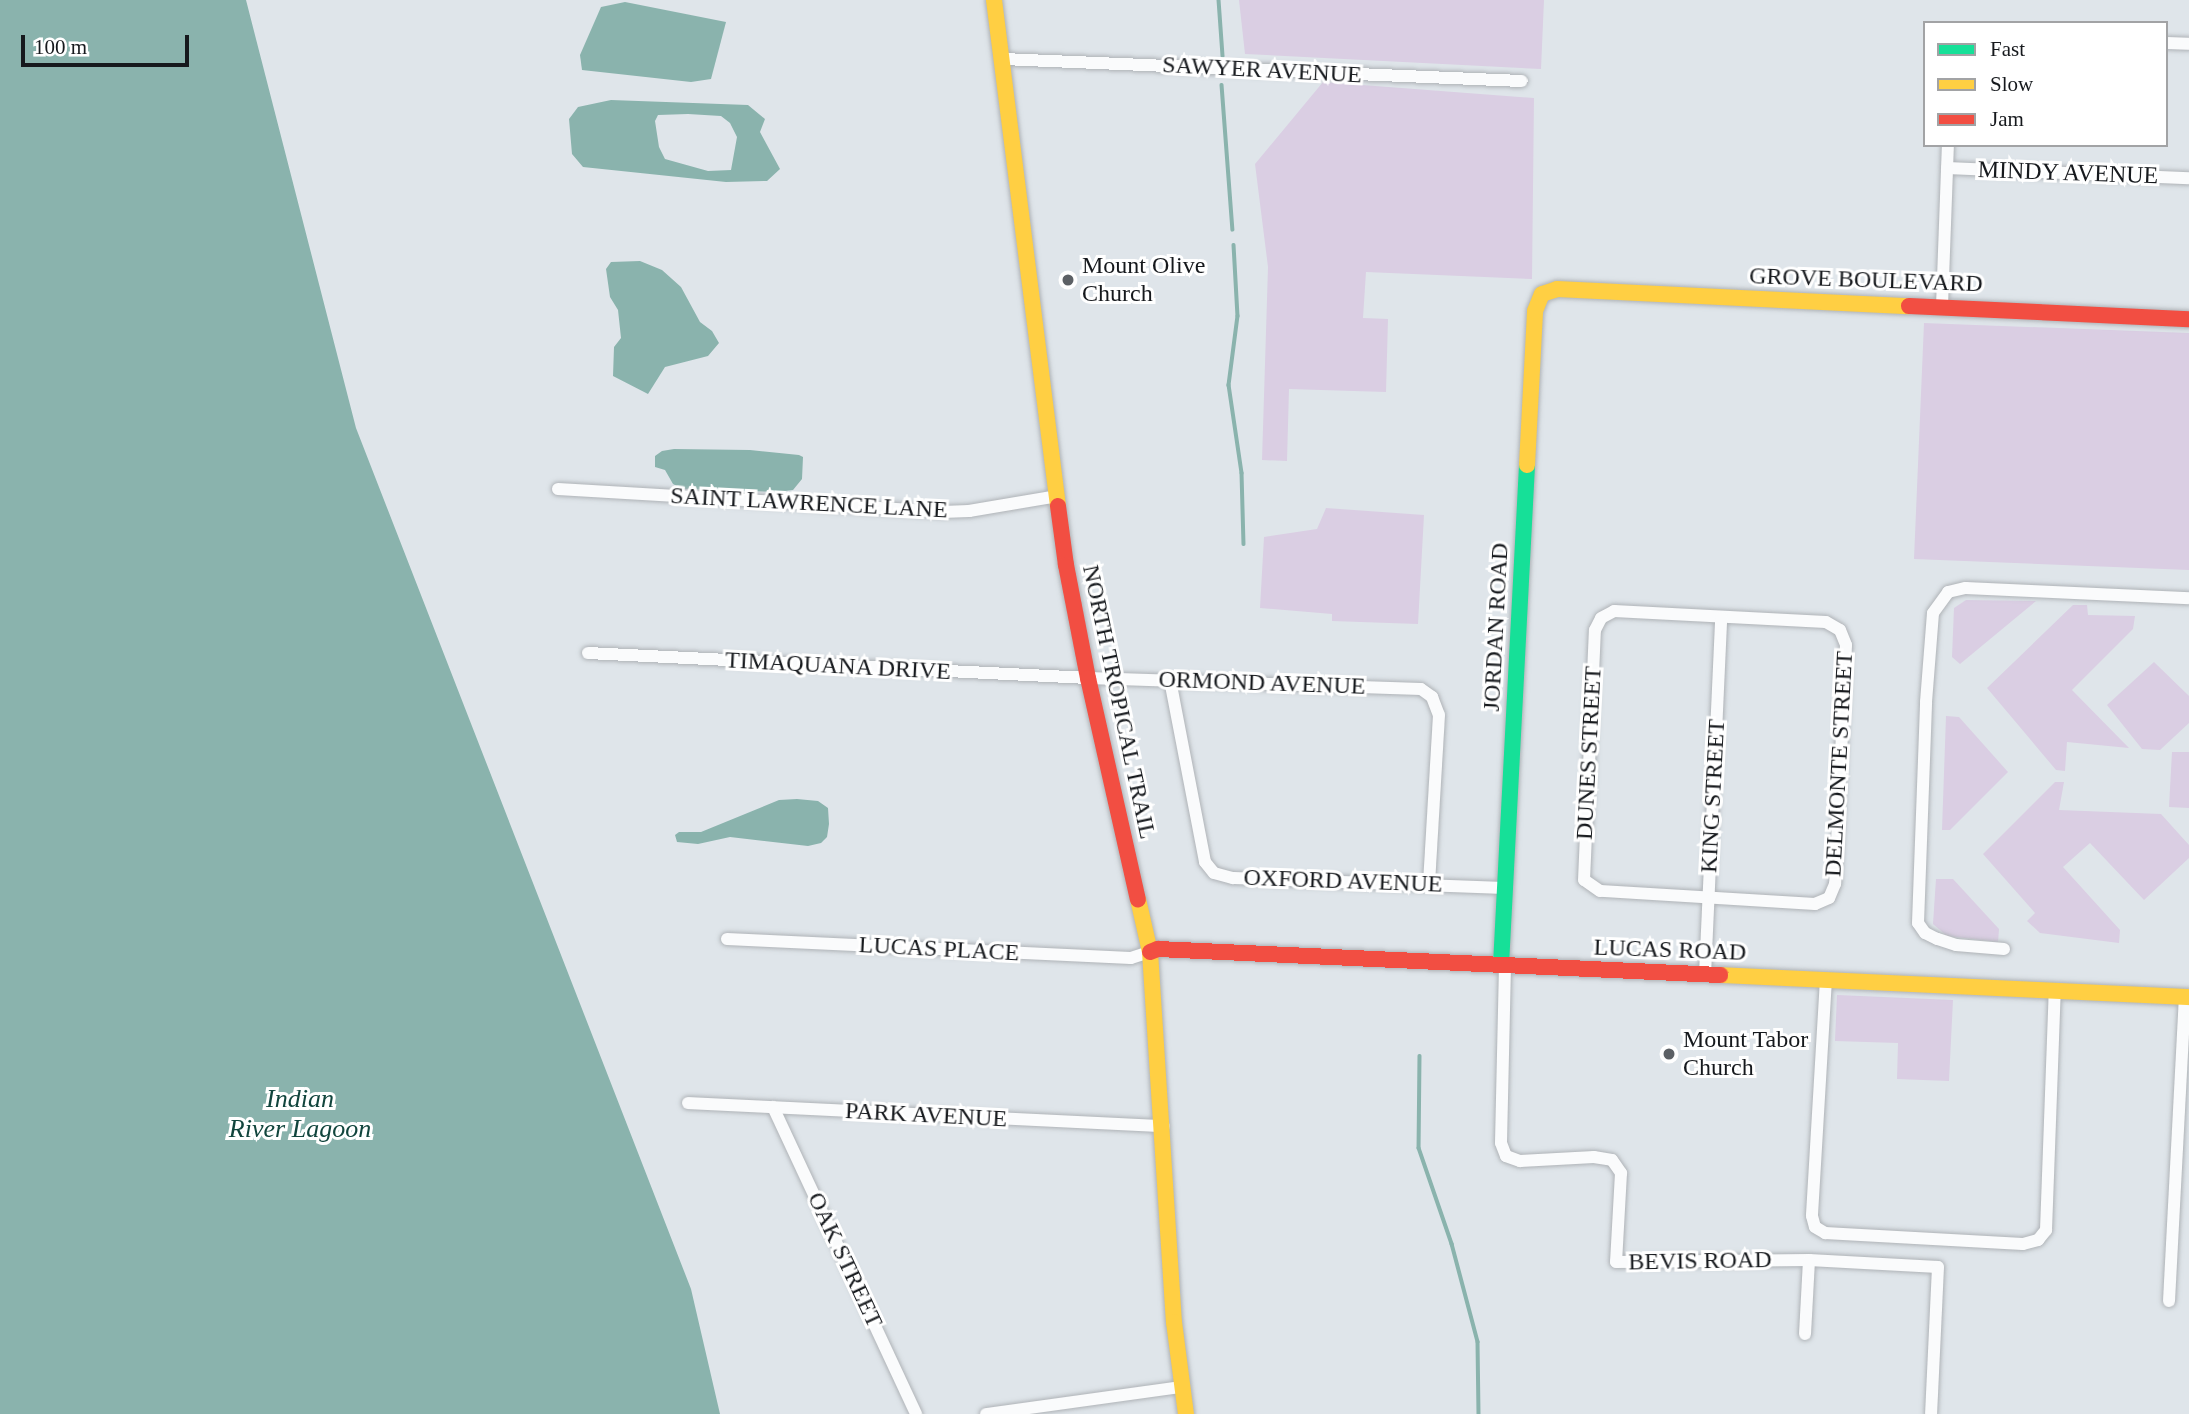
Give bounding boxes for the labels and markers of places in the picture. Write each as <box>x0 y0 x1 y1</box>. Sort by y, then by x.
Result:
place label: Mount Olive Church <box>1082 252 1205 308</box>
marker: Mount Olive Church <box>1060 272 1076 288</box>
place label: Mount Tabor Church <box>1683 1026 1809 1082</box>
marker: Mount Tabor Church <box>1661 1046 1677 1062</box>

